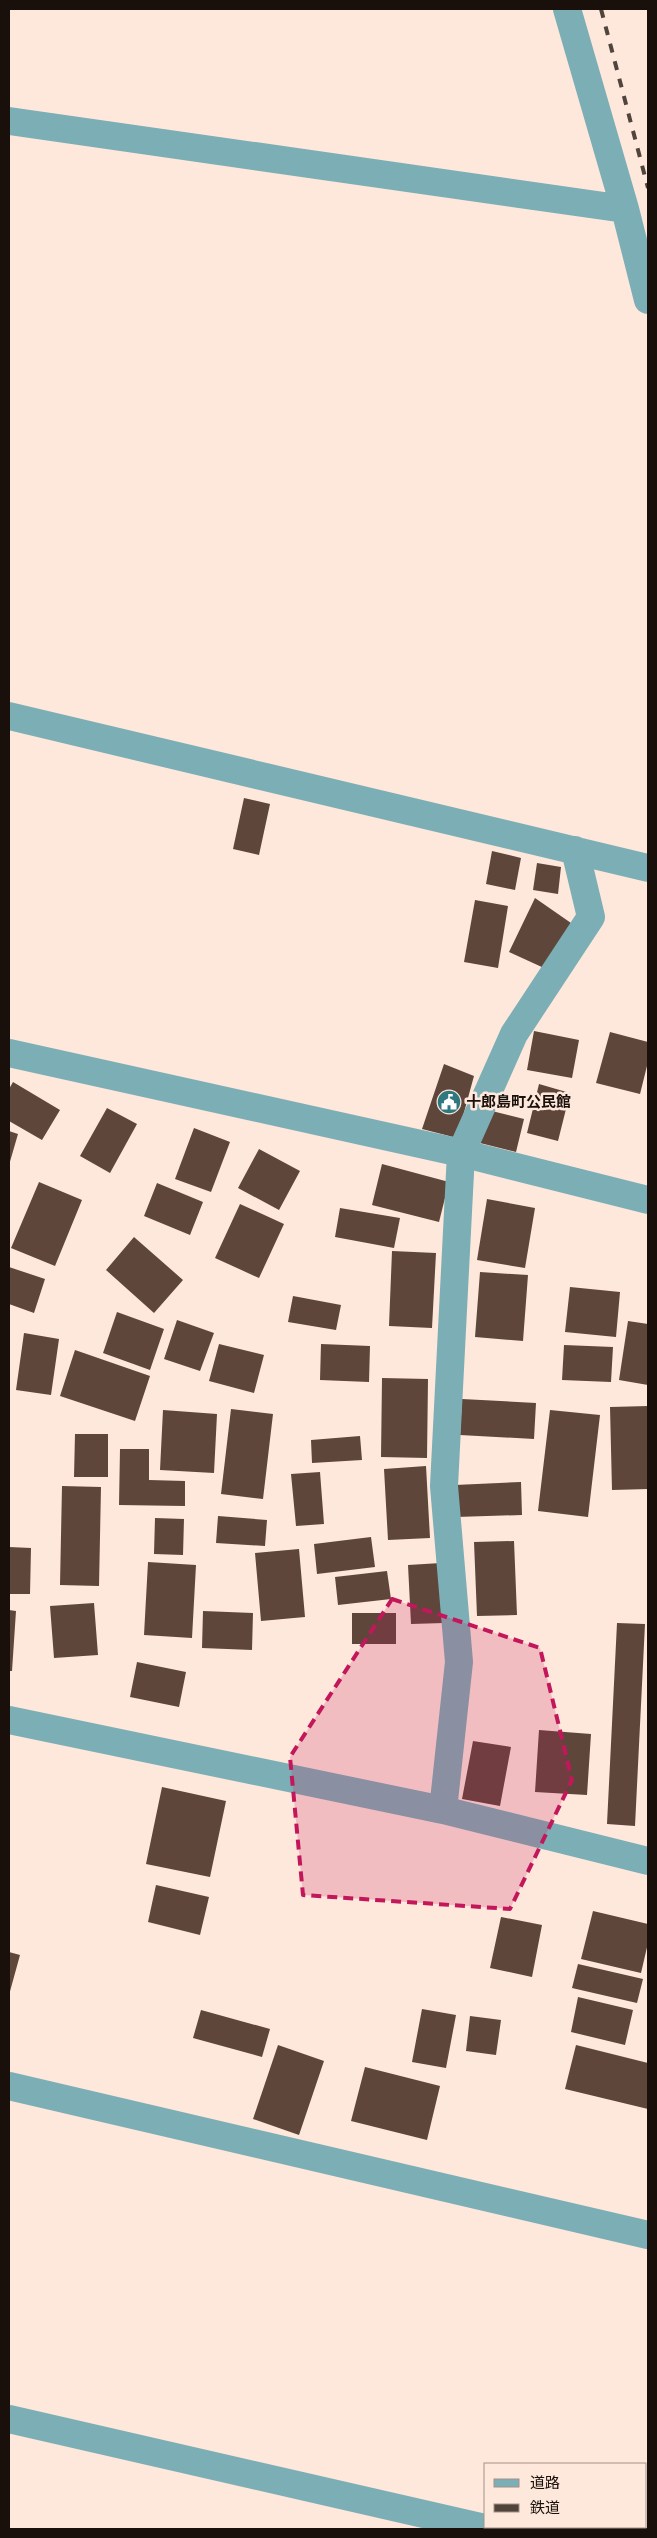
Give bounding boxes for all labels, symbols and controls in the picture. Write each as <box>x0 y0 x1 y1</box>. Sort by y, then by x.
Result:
public building icon: 十郎島町公民館 <box>436 1089 462 1115</box>
place label: 十郎島町公民館 <box>466 1093 571 1111</box>
legend <box>484 2463 647 2528</box>
text: 道路 <box>530 2474 560 2492</box>
text: 鉄道 <box>530 2499 560 2517</box>

